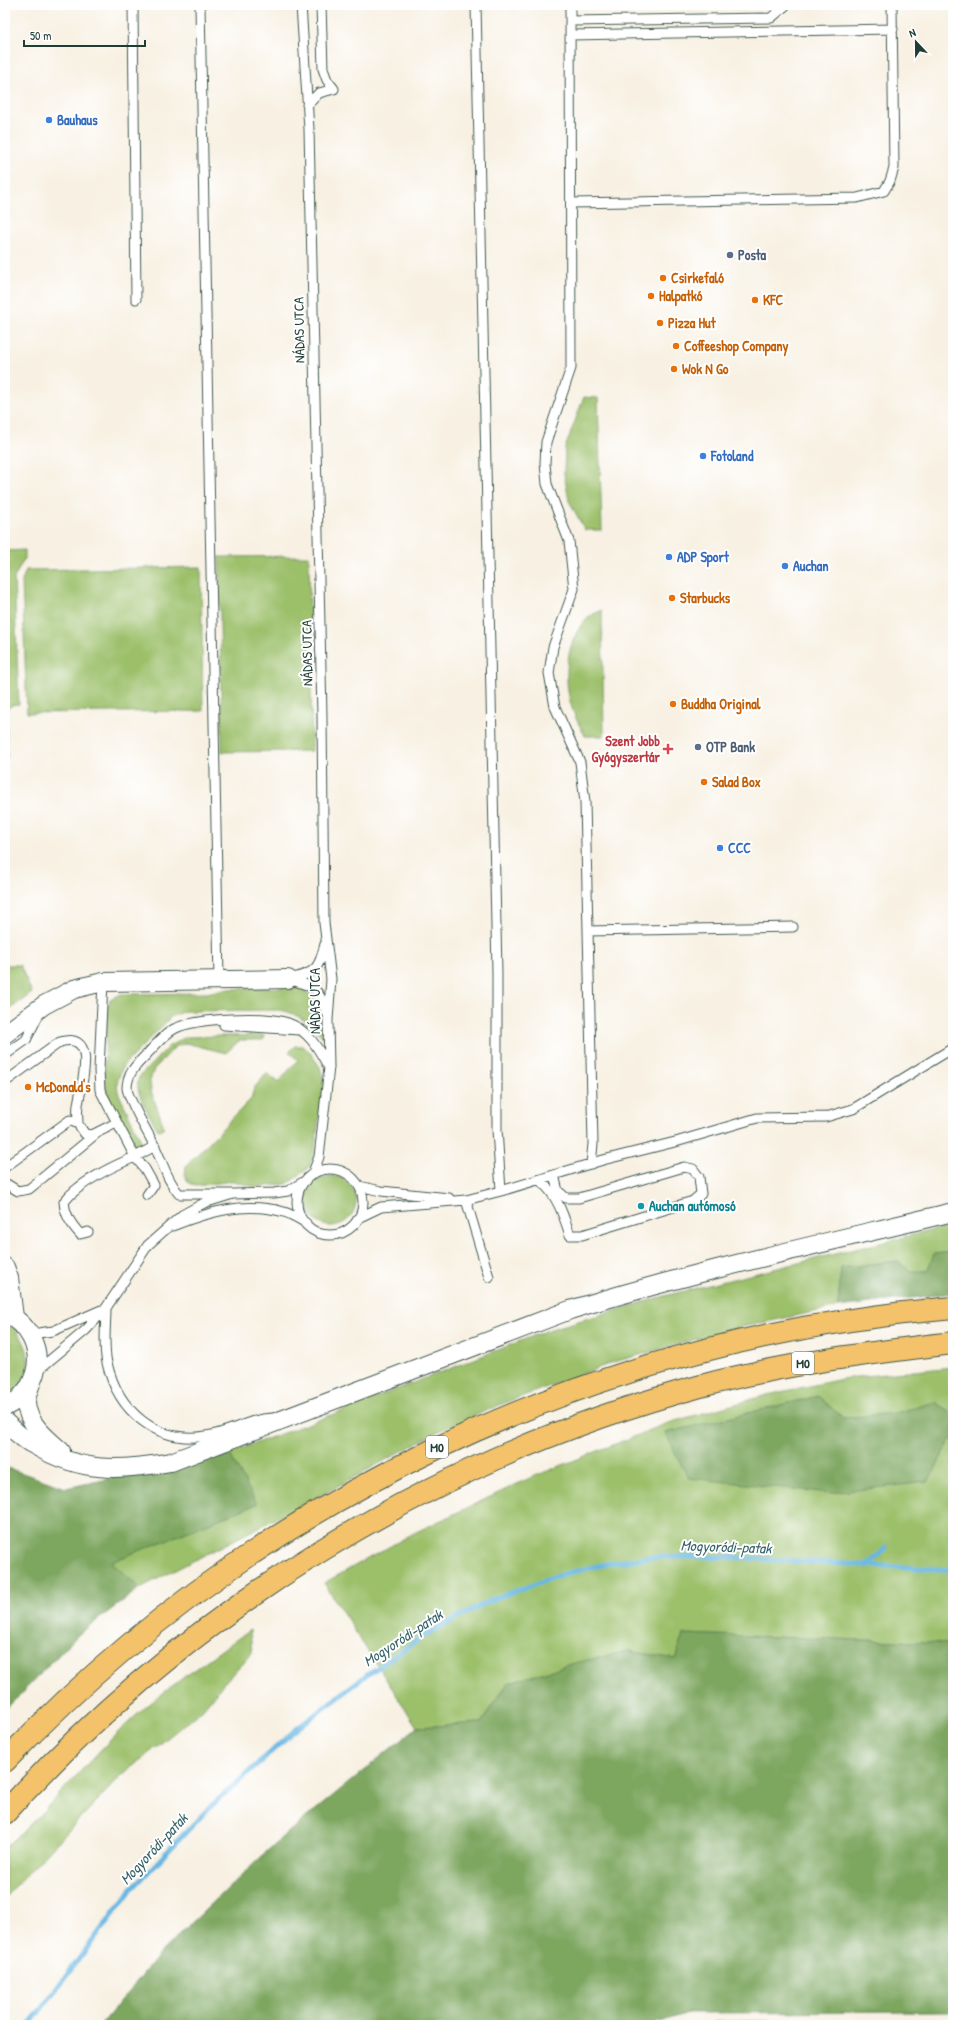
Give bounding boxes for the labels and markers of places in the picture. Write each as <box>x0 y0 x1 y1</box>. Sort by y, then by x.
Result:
place label: Bauhaus <box>57 110 98 129</box>
marker: Bauhaus <box>44 115 54 125</box>
place label: Posta <box>738 245 767 264</box>
marker: Posta <box>725 250 735 260</box>
place label: Csirkefaló <box>671 268 724 287</box>
marker: Csirkefaló <box>658 273 668 283</box>
place label: Halpatkó <box>659 286 703 307</box>
place label: KFC <box>763 290 784 309</box>
marker: Halpatkó <box>646 291 656 301</box>
marker: KFC <box>750 295 760 305</box>
place label: Pizza Hut <box>668 313 717 332</box>
marker: Pizza Hut <box>655 318 665 328</box>
place label: Coffeeshop Company <box>684 336 789 357</box>
marker: Coffeeshop Company <box>671 341 681 351</box>
place label: Wok N Go <box>682 359 729 378</box>
marker: Wok N Go <box>669 364 679 374</box>
place label: Fotoland <box>710 446 754 465</box>
marker: Fotoland <box>698 451 708 461</box>
place label: ADP Sport <box>677 547 730 568</box>
marker: ADP Sport <box>664 552 674 562</box>
place label: Auchan <box>793 556 829 575</box>
marker: Auchan <box>780 561 790 571</box>
place label: Starbucks <box>680 588 731 607</box>
marker: Starbucks <box>667 593 677 603</box>
place label: Buddha Original <box>681 694 761 715</box>
marker: Buddha Original <box>668 699 678 709</box>
place label: Szent Jobb Gyógyszertár <box>592 731 661 768</box>
place label: OTP Bank <box>706 737 755 756</box>
marker: OTP Bank <box>693 742 703 752</box>
marker: Szent Jobb Gyógyszertár <box>663 744 673 754</box>
place label: Salad Box <box>712 772 761 791</box>
marker: Salad Box <box>699 777 709 787</box>
place label: CCC <box>728 838 751 857</box>
marker: CCC <box>715 843 725 853</box>
place label: McDonald's <box>36 1077 91 1096</box>
marker: McDonald's <box>23 1082 33 1092</box>
place label: Auchan autómosó <box>649 1196 736 1215</box>
marker: Auchan autómosó <box>636 1201 646 1211</box>

